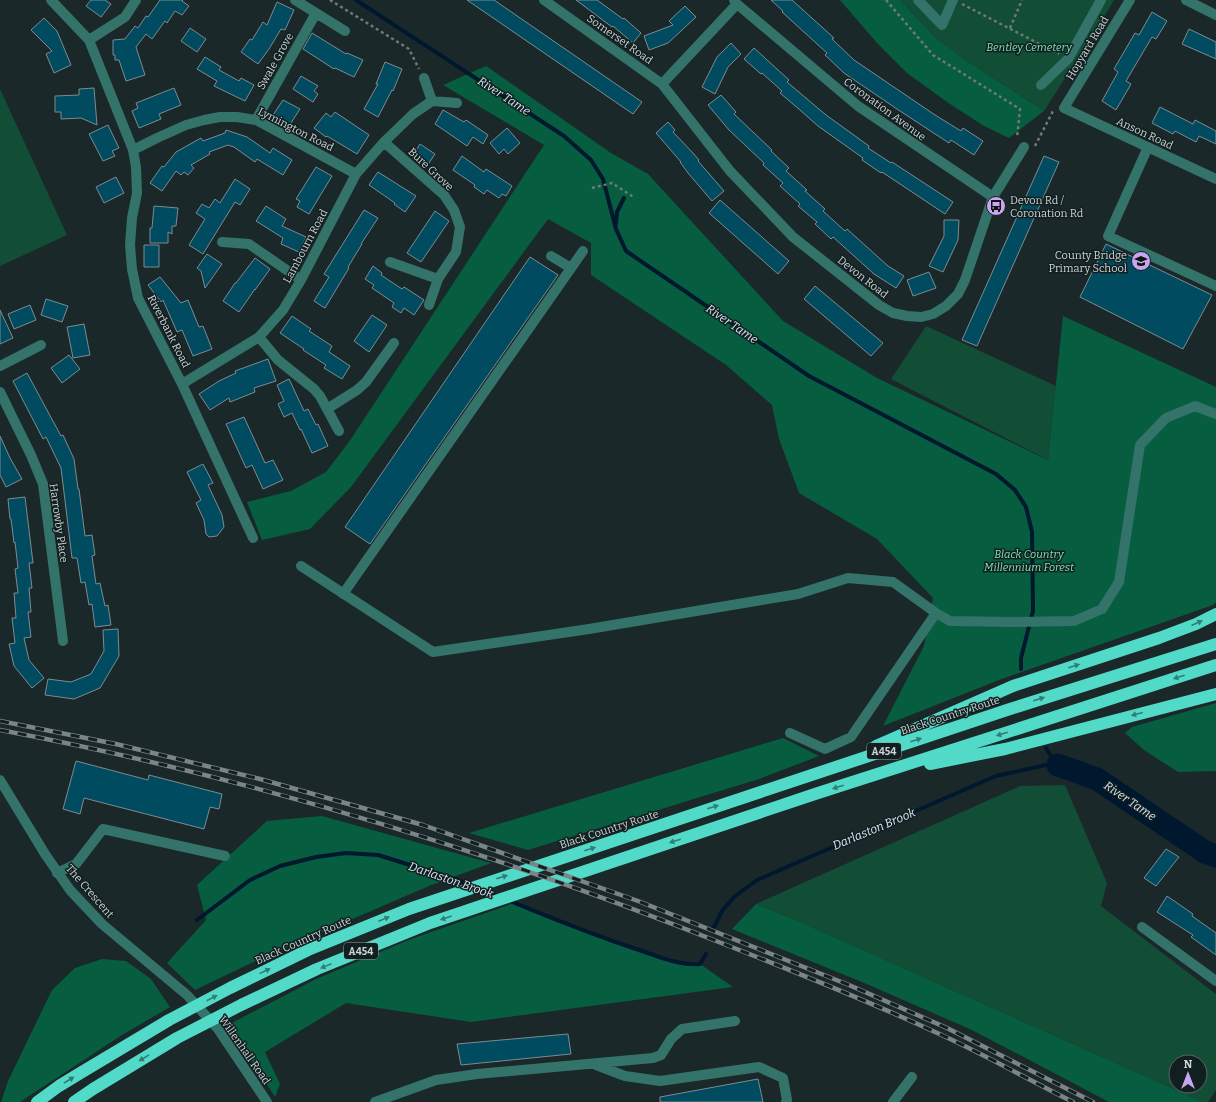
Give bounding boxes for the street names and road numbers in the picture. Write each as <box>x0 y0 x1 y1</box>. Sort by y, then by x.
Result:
street label: Somerset Road <box>584 12 656 67</box>
street label: Hopyard Road <box>1063 14 1112 82</box>
street label: Swale Grove <box>255 31 296 92</box>
street label: Coronation Avenue <box>841 75 928 144</box>
street label: Lymington Road <box>256 105 336 154</box>
street label: Anson Road <box>1114 115 1176 152</box>
street label: Bure Grove <box>405 145 456 194</box>
street label: Lambourn Road <box>281 207 331 285</box>
street label: Devon Road <box>835 254 891 301</box>
street label: Riverbank Road <box>145 293 193 370</box>
street label: Harrowby Place <box>47 483 70 563</box>
street label: Black Country Route <box>899 693 1002 738</box>
road number: A454 <box>867 743 901 759</box>
street label: Black Country Route <box>558 807 661 852</box>
street label: The Crescent <box>63 862 116 921</box>
street label: Black Country Route <box>253 913 353 968</box>
road number: A454 <box>344 943 378 959</box>
street label: Willenhall Road <box>216 1014 273 1087</box>

